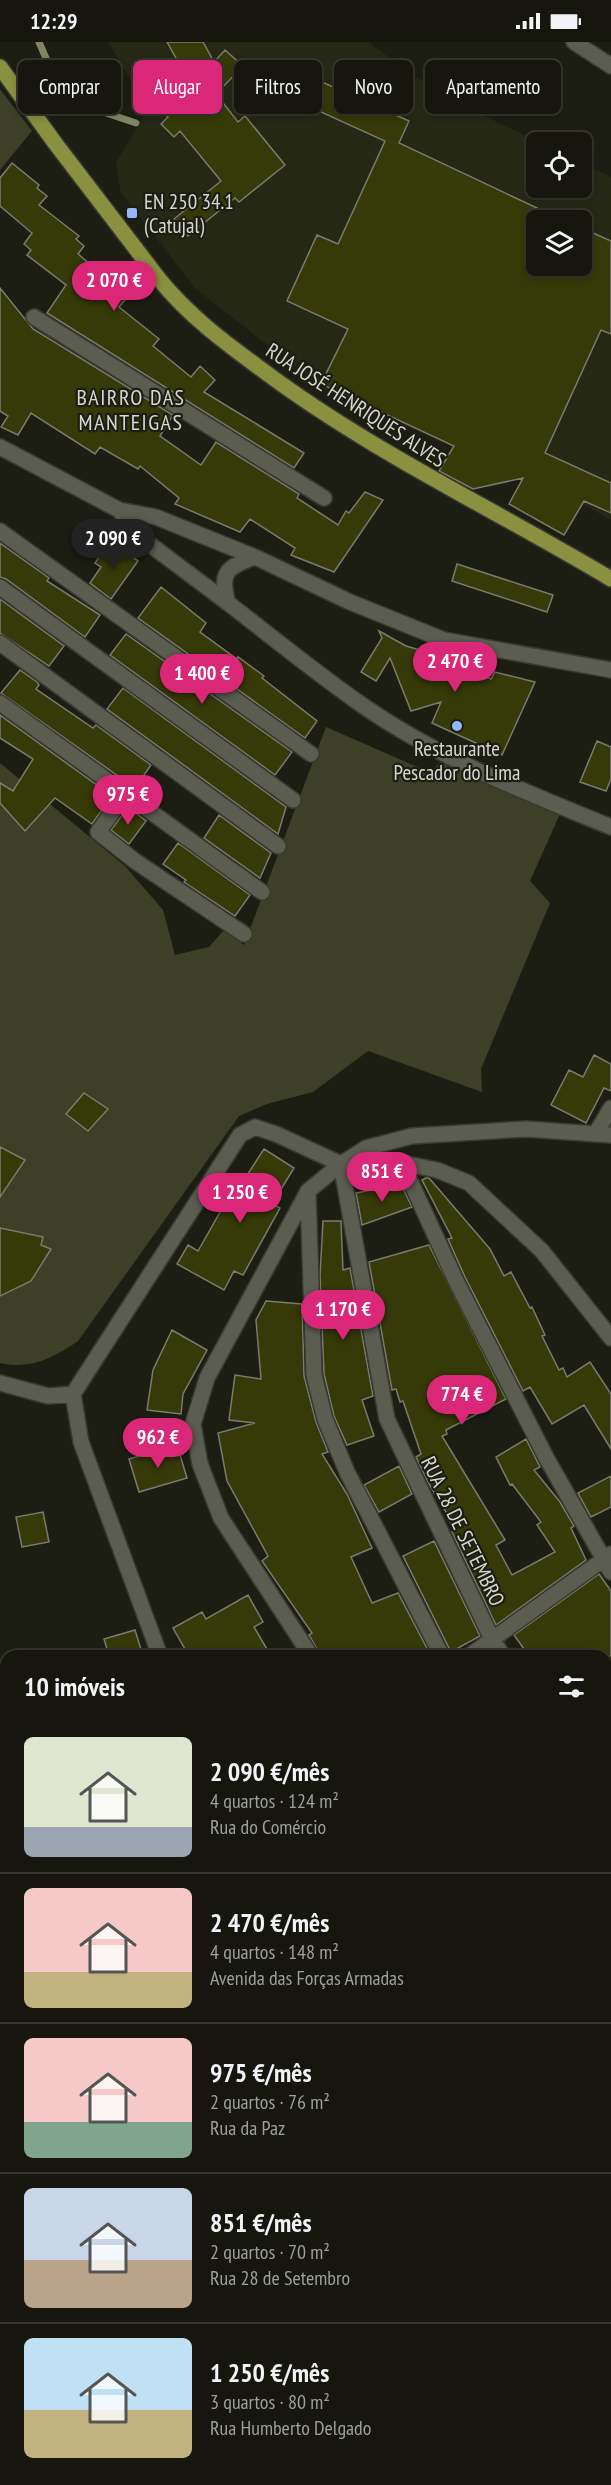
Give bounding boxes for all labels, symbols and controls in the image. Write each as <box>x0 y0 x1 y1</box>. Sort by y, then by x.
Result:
text: 12:29 <box>30 7 78 35</box>
chip: Comprar <box>18 60 121 114</box>
chip: Alugar <box>133 60 222 114</box>
chip: Filtros <box>234 60 322 114</box>
chip: Novo <box>334 60 413 114</box>
chip: Apartamento <box>425 60 561 114</box>
map controls <box>526 132 592 276</box>
button: locate <box>526 132 592 198</box>
place label: EN 250 34.1 (Catujal) <box>144 188 234 239</box>
marker: EN 250 34.1 (Catujal) <box>125 206 139 220</box>
button: layers <box>526 210 592 276</box>
pin: 2 070 € <box>59 261 169 312</box>
text: 2 070 € <box>86 267 142 293</box>
street label: RUA JOSÉ HENRIQUES ALVES <box>261 337 451 473</box>
district label: BAIRRO DAS MANTEIGAS <box>76 383 186 436</box>
pin: 2 090 € <box>58 519 168 570</box>
text: 2 090 € <box>85 525 141 551</box>
pin: 2 470 € <box>400 642 510 693</box>
text: 2 470 € <box>427 648 483 674</box>
pin: 1 400 € <box>147 654 257 705</box>
text: 1 400 € <box>174 660 230 686</box>
marker: Restaurante Pescador do Lima <box>450 719 464 733</box>
place label: Restaurante Pescador do Lima <box>394 735 520 786</box>
pin: 975 € <box>86 775 170 826</box>
text: 975 € <box>107 781 149 807</box>
pin: 851 € <box>340 1152 424 1203</box>
text: 851 € <box>361 1158 403 1184</box>
pin: 1 250 € <box>185 1173 295 1224</box>
text: 1 250 € <box>212 1179 268 1205</box>
pin: 1 170 € <box>288 1290 398 1341</box>
text: 1 170 € <box>315 1296 371 1322</box>
pin: 774 € <box>420 1375 504 1426</box>
text: 774 € <box>441 1381 483 1407</box>
pin: 962 € <box>116 1418 200 1469</box>
text: 962 € <box>137 1424 179 1450</box>
street label: RUA 28 DE SETEMBRO <box>415 1452 511 1610</box>
text: 10 imóveis <box>24 1670 125 1703</box>
icon: filters <box>555 1670 588 1703</box>
text: 2 090 €/mês <box>210 1755 329 1788</box>
icon: home <box>72 1761 144 1833</box>
text: 4 quartos · 124 m² <box>210 1788 339 1814</box>
text: Rua do Comércio <box>210 1814 326 1840</box>
text: 2 470 €/mês <box>210 1906 329 1939</box>
icon: home <box>72 1912 144 1984</box>
text: 4 quartos · 148 m² <box>210 1939 339 1965</box>
text: Avenida das Forças Armadas <box>210 1965 404 1991</box>
text: 975 €/mês <box>210 2056 312 2089</box>
icon: home <box>72 2062 144 2134</box>
text: 2 quartos · 76 m² <box>210 2089 330 2115</box>
text: Rua da Paz <box>210 2115 285 2141</box>
text: 851 €/mês <box>210 2206 312 2239</box>
icon: home <box>72 2212 144 2284</box>
text: 2 quartos · 70 m² <box>210 2239 330 2265</box>
text: Rua 28 de Setembro <box>210 2265 350 2291</box>
text: 1 250 €/mês <box>210 2356 329 2389</box>
icon: home <box>72 2362 144 2434</box>
text: 3 quartos · 80 m² <box>210 2389 330 2415</box>
text: Rua Humberto Delgado <box>210 2415 371 2441</box>

